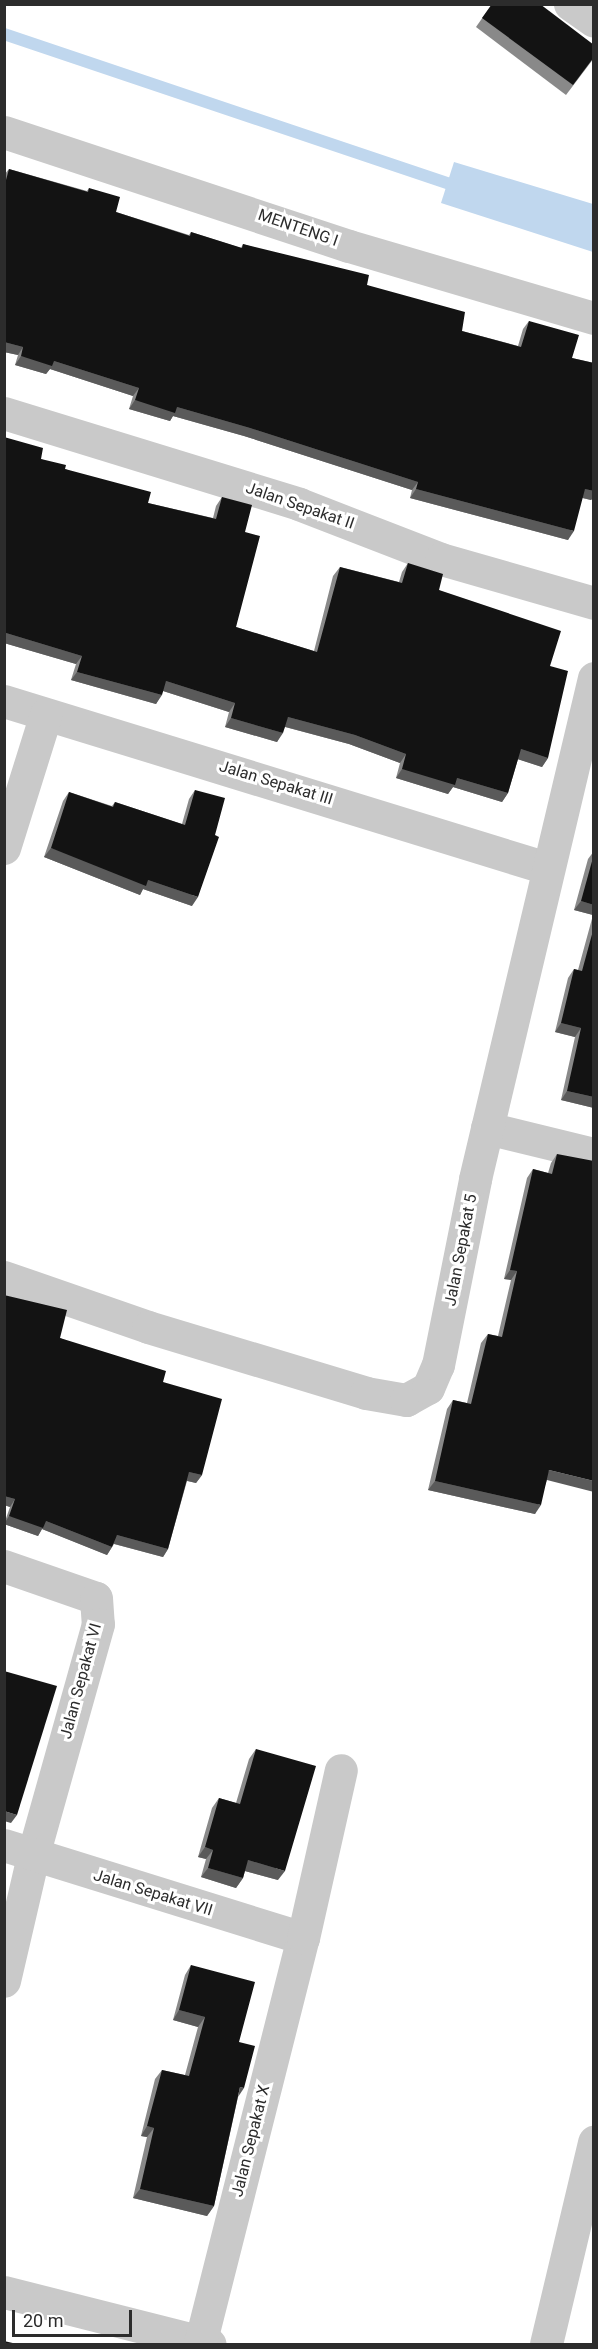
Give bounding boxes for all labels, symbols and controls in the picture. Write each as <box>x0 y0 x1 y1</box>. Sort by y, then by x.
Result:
street label: MENTENG I <box>255 205 341 251</box>
street label: Jalan Sepakat II <box>243 478 357 534</box>
street label: Jalan Sepakat III <box>217 757 335 809</box>
street label: Jalan Sepakat 5 <box>441 1192 481 1308</box>
street label: Jalan Sepakat VI <box>56 1621 106 1741</box>
street label: Jalan Sepakat VII <box>91 1866 215 1920</box>
street label: Jalan Sepakat X <box>228 2083 274 2199</box>
scale bar <box>15 2298 135 2336</box>
text: 20 m <box>23 2310 63 2331</box>

